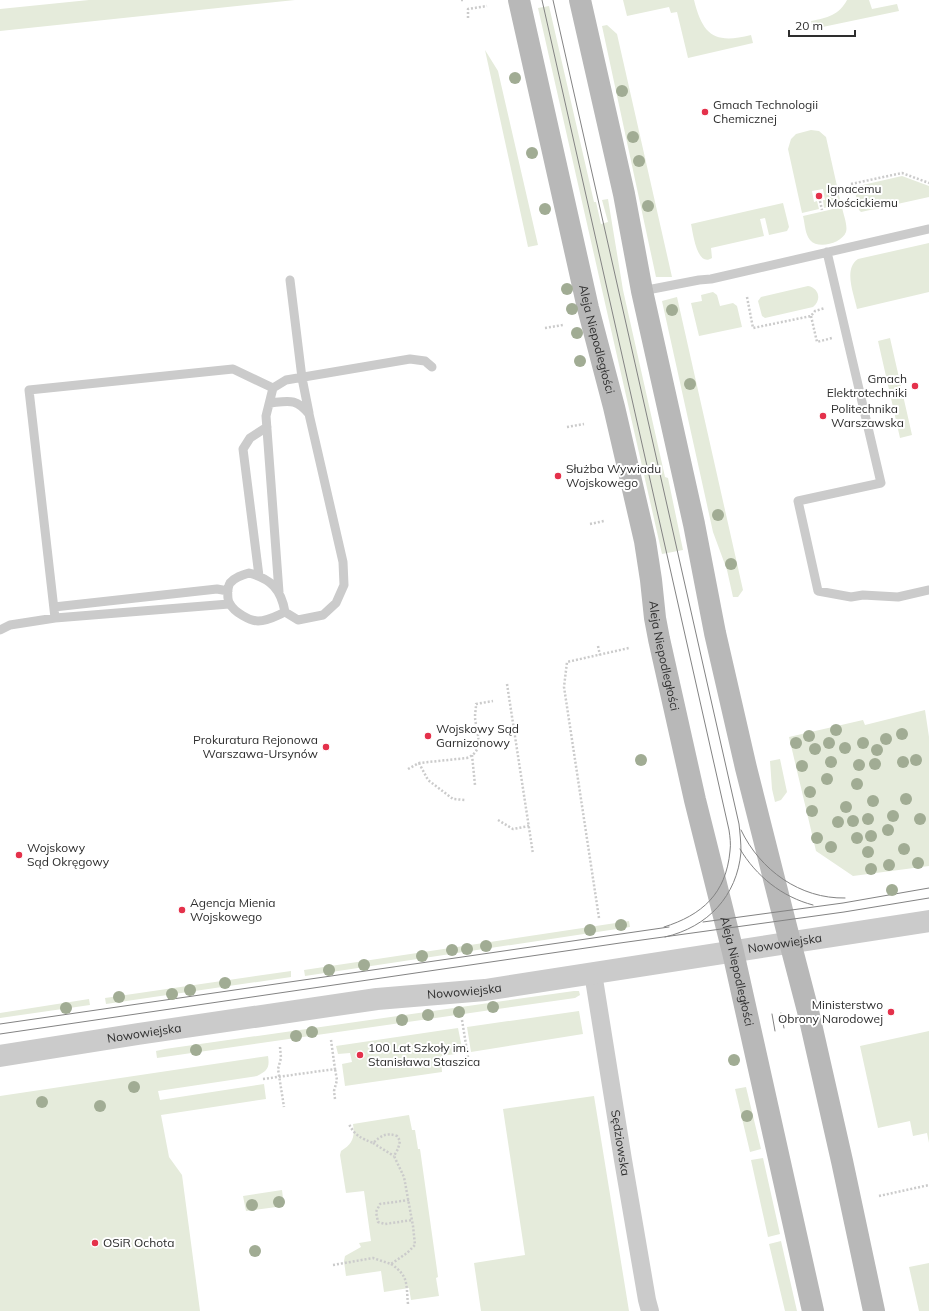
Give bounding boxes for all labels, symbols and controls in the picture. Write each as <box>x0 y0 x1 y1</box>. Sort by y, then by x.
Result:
scale bar <box>789 12 855 38</box>
text: 20 m <box>795 18 823 33</box>
place label: Gmach Technologii Chemicznej <box>713 97 818 126</box>
marker: Gmach Technologii Chemicznej <box>700 107 710 117</box>
place label: Ignacemu Mościckiemu <box>827 181 898 210</box>
marker: Ignacemu Mościckiemu <box>814 191 824 201</box>
street label: Aleja Niepodległości <box>576 283 618 395</box>
place label: Gmach Elektrotechniki <box>827 371 907 400</box>
marker: Gmach Elektrotechniki <box>910 381 920 391</box>
place label: Politechnika Warszawska <box>831 401 904 430</box>
marker: Politechnika Warszawska <box>818 411 828 421</box>
place label: Służba Wywiadu Wojskowego <box>566 461 661 490</box>
marker: Służba Wywiadu Wojskowego <box>553 471 563 481</box>
street label: Aleja Niepodległości <box>646 600 683 712</box>
place label: Wojskowy Sąd Garnizonowy <box>436 721 519 750</box>
marker: Wojskowy Sąd Garnizonowy <box>423 731 433 741</box>
place label: Prokuratura Rejonowa Warszawa-Ursynów <box>193 732 319 761</box>
marker: Prokuratura Rejonowa Warszawa-Ursynów <box>321 742 331 752</box>
place label: Wojskowy Sąd Okręgowy <box>27 840 110 869</box>
marker: Wojskowy Sąd Okręgowy <box>14 850 24 860</box>
place label: Agencja Mienia Wojskowego <box>190 895 275 924</box>
marker: Agencja Mienia Wojskowego <box>177 905 187 915</box>
street label: Aleja Niepodległości <box>717 915 757 1028</box>
street label: Nowowiejska <box>747 930 823 956</box>
street label: Nowowiejska <box>426 980 503 1002</box>
place label: Ministerstwo Obrony Narodowej <box>778 997 883 1026</box>
marker: Ministerstwo Obrony Narodowej <box>886 1007 896 1017</box>
street label: Nowowiejska <box>106 1020 182 1046</box>
place label: 100 Lat Szkoły im. Stanisława Staszica <box>368 1040 480 1069</box>
marker: 100 Lat Szkoły im. Stanisława Staszica <box>355 1050 365 1060</box>
street label: Sędziowska <box>608 1109 634 1177</box>
place label: OSiR Ochota <box>103 1235 174 1250</box>
marker: OSiR Ochota <box>90 1238 100 1248</box>

